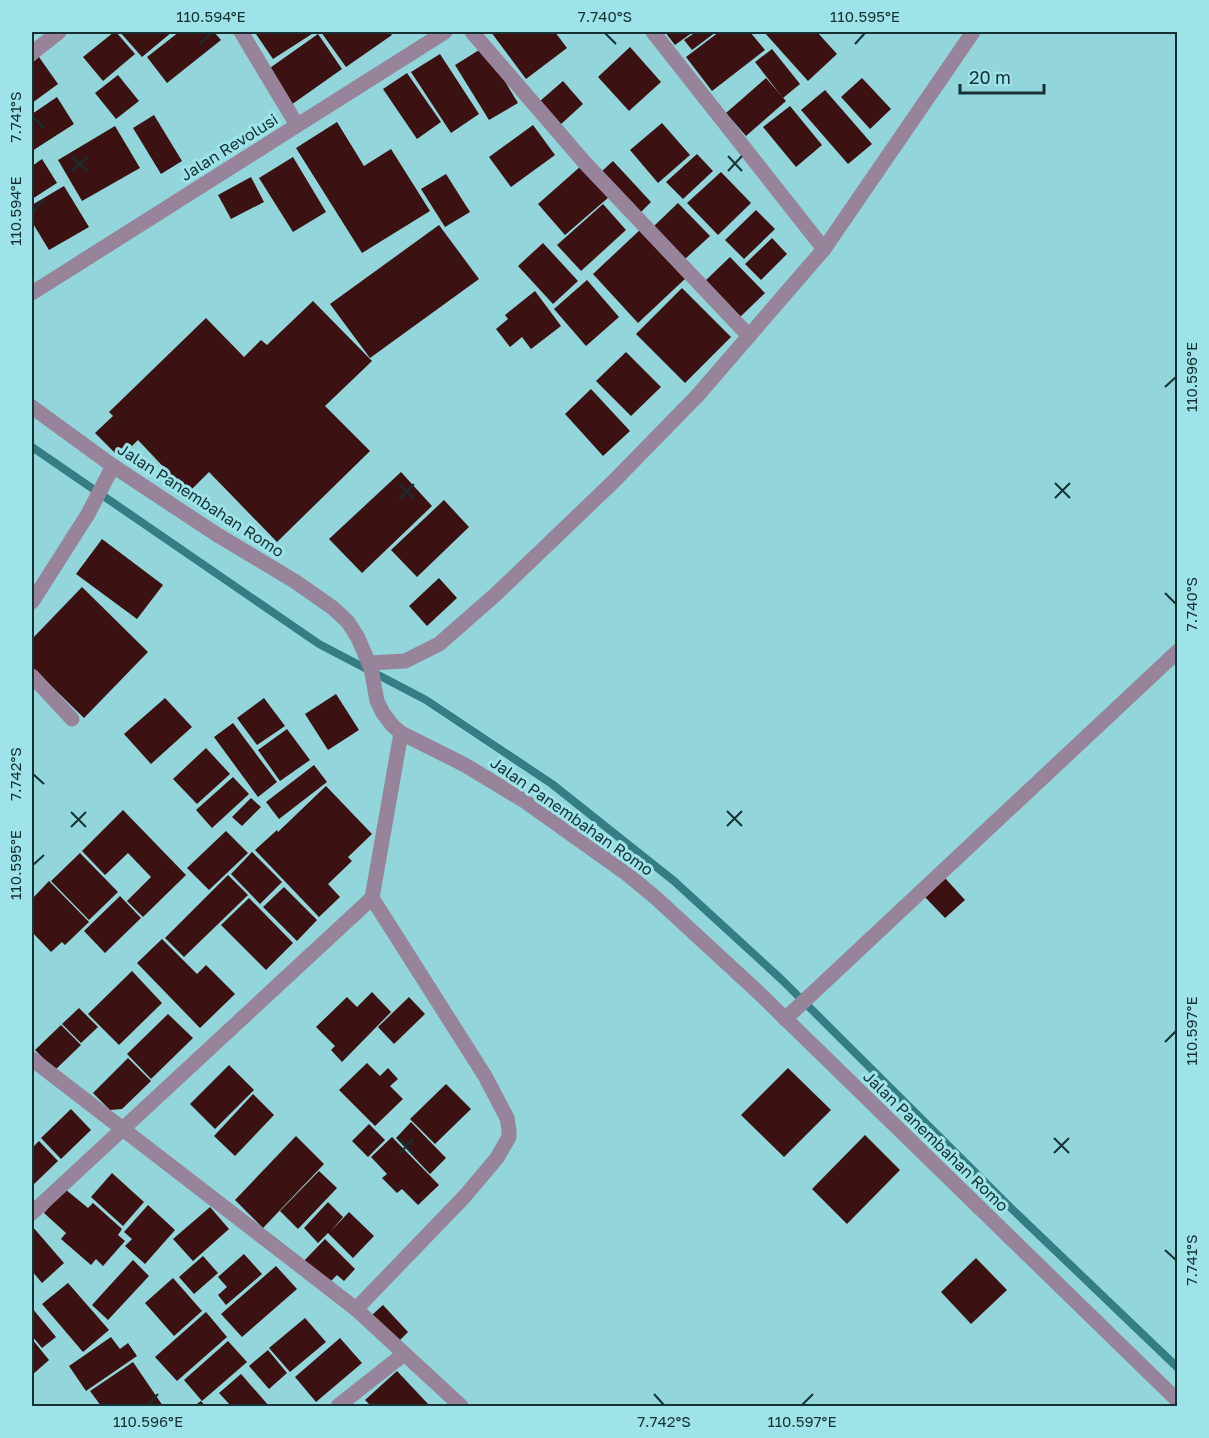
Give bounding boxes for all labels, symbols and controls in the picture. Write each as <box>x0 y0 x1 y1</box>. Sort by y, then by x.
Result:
text: 110.594°E <box>176 7 246 25</box>
text: 7.740°S <box>578 7 632 25</box>
text: 110.595°E <box>830 7 900 25</box>
scale bar <box>960 57 1044 95</box>
text: 20 m <box>969 66 1011 88</box>
text: 7.741°S <box>6 91 24 143</box>
street label: Jalan Revolusi <box>176 109 282 185</box>
text: 110.594°E <box>6 176 24 246</box>
text: 110.596°E <box>1182 342 1200 412</box>
street label: Jalan Panembahan Romo <box>114 439 288 561</box>
text: 7.740°S <box>1182 577 1200 631</box>
text: 7.742°S <box>6 747 24 801</box>
street label: Jalan Panembahan Romo <box>487 752 657 880</box>
text: 110.595°E <box>6 830 24 900</box>
text: 110.597°E <box>1182 996 1200 1066</box>
street label: Jalan Panembahan Romo <box>859 1066 1013 1216</box>
text: 7.741°S <box>1182 1234 1200 1286</box>
text: 110.596°E <box>113 1412 183 1430</box>
text: 7.742°S <box>637 1412 691 1430</box>
text: 110.597°E <box>767 1412 837 1430</box>

